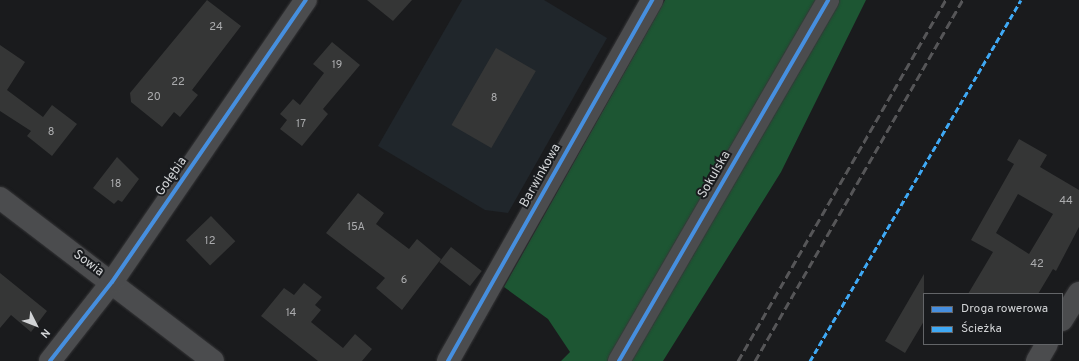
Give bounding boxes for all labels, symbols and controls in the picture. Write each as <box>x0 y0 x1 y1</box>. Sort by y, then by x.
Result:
house number: 24 <box>209 20 223 34</box>
house number: 19 <box>332 58 342 72</box>
house number: 22 <box>171 75 185 89</box>
house number: 20 <box>147 90 161 104</box>
house number: 8 <box>491 91 497 105</box>
house number: 17 <box>296 117 306 131</box>
house number: 8 <box>48 125 54 139</box>
street label: Barwinkowa <box>517 141 565 211</box>
street label: Sokulska <box>695 149 735 201</box>
street label: Gołębia <box>153 154 191 200</box>
house number: 18 <box>111 177 121 191</box>
house number: 44 <box>1059 194 1073 208</box>
house number: 15A <box>347 220 365 234</box>
house number: 12 <box>205 234 215 248</box>
street label: Sowia <box>70 248 106 280</box>
house number: 42 <box>1030 257 1044 271</box>
house number: 6 <box>401 273 407 287</box>
legend <box>923 293 1063 345</box>
text: Droga rowerowa <box>961 301 1048 317</box>
north arrow <box>16 305 56 345</box>
house number: 14 <box>286 306 296 320</box>
text: Ścieżka <box>961 321 1002 337</box>
text: N <box>37 325 53 341</box>

